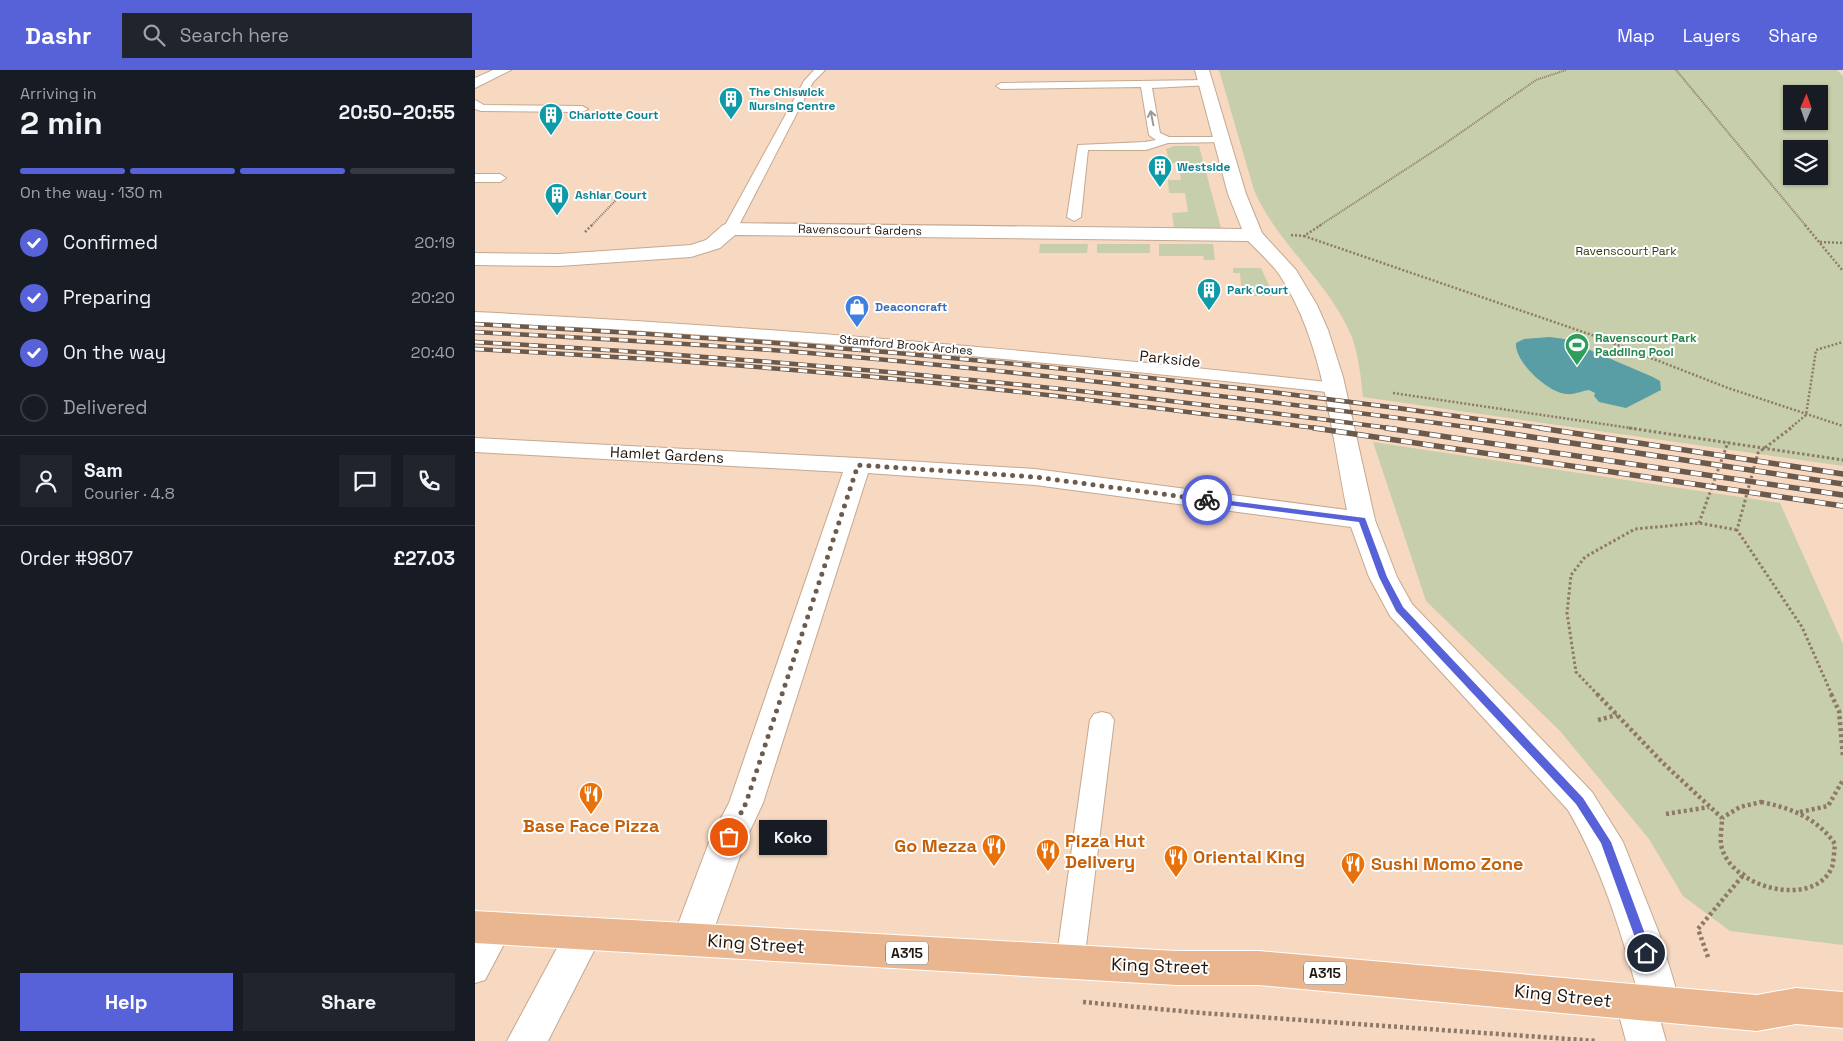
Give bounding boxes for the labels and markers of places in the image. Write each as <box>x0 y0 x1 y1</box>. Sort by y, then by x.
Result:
place label: The Chiswick Nursing Centre <box>749 84 836 114</box>
building icon: The Chiswick Nursing Centre <box>718 86 744 120</box>
building icon: Charlotte Court <box>538 102 564 136</box>
place label: Charlotte Court <box>569 107 658 123</box>
building icon: Westside <box>1147 154 1173 188</box>
place label: Westside <box>1177 159 1230 175</box>
building icon: Ashlar Court <box>544 182 570 216</box>
place label: Ashlar Court <box>575 187 647 203</box>
building icon: Park Court <box>1196 277 1222 311</box>
place label: Park Court <box>1227 282 1288 298</box>
shop icon: Deaconcraft <box>844 294 870 328</box>
place label: Deaconcraft <box>875 299 947 315</box>
place label: Ravenscourt Park Paddling Pool <box>1595 330 1697 360</box>
sports icon: Ravenscourt Park Paddling Pool <box>1564 332 1590 366</box>
restaurant icon: Base Face Pizza <box>578 781 604 815</box>
place label: Base Face Pizza <box>523 814 660 837</box>
pin <box>708 816 750 858</box>
callout: Koko <box>759 820 827 854</box>
place label: Pizza Hut Delivery <box>1065 829 1145 873</box>
restaurant icon: Go Mezza <box>981 833 1007 867</box>
place label: Go Mezza <box>894 834 978 857</box>
restaurant icon: Pizza Hut Delivery <box>1035 838 1061 872</box>
restaurant icon: Oriental King <box>1163 844 1189 878</box>
place label: Oriental King <box>1193 845 1305 868</box>
restaurant icon: Sushi Momo Zone <box>1340 851 1366 885</box>
place label: Sushi Momo Zone <box>1371 852 1523 875</box>
pin <box>1625 932 1667 974</box>

